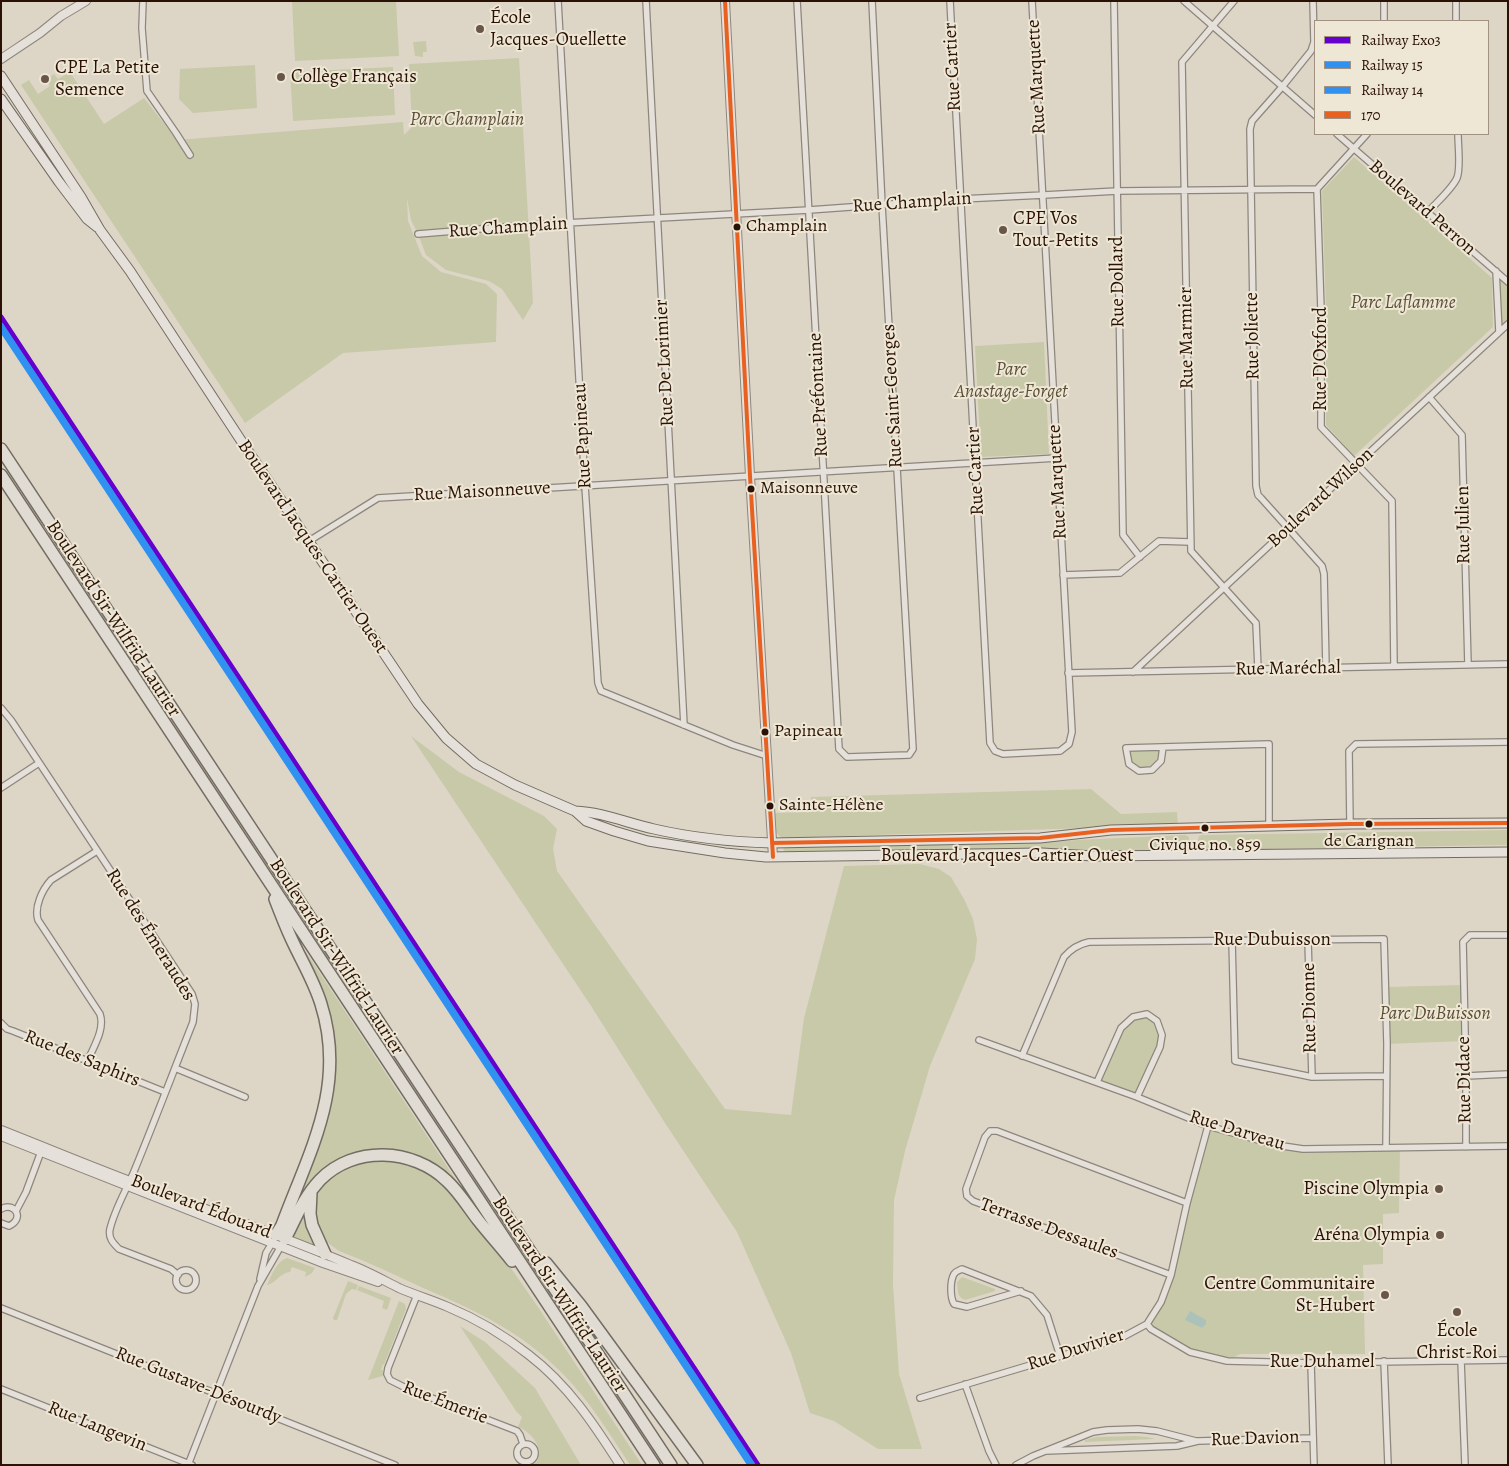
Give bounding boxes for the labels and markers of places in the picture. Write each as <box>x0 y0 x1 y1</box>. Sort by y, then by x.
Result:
place label: École Jacques-Ouellette <box>490 7 626 51</box>
marker: École Jacques-Ouellette <box>474 23 486 35</box>
place label: CPE La Petite Semence <box>55 57 159 101</box>
place label: Collège Français <box>291 66 417 88</box>
marker: Collège Français <box>275 71 287 83</box>
marker: CPE La Petite Semence <box>39 73 51 85</box>
place label: CPE Vos Tout-Petits <box>1013 208 1099 252</box>
place label: Champlain <box>746 216 827 238</box>
marker: Champlain <box>732 222 742 232</box>
marker: CPE Vos Tout-Petits <box>997 224 1009 236</box>
place label: Maisonneuve <box>760 478 858 500</box>
marker: Maisonneuve <box>746 484 756 494</box>
place label: Papineau <box>774 721 843 743</box>
marker: Papineau <box>760 727 770 737</box>
place label: Sainte-Hélène <box>779 795 883 817</box>
marker: Sainte-Hélène <box>765 801 775 811</box>
marker: de Carignan <box>1364 819 1374 829</box>
marker: Civique no. 859 <box>1200 823 1210 833</box>
place label: de Carignan <box>1324 831 1414 853</box>
place label: Civique no. 859 <box>1149 835 1261 857</box>
place label: Piscine Olympia <box>1303 1178 1429 1200</box>
marker: Piscine Olympia <box>1433 1183 1445 1195</box>
place label: Aréna Olympia <box>1314 1224 1430 1246</box>
marker: Aréna Olympia <box>1434 1229 1446 1241</box>
place label: Centre Communitaire St-Hubert <box>1204 1273 1375 1317</box>
marker: Centre Communitaire St-Hubert <box>1379 1289 1391 1301</box>
marker: École Christ-Roi <box>1451 1306 1463 1318</box>
place label: École Christ-Roi <box>1416 1320 1498 1364</box>

